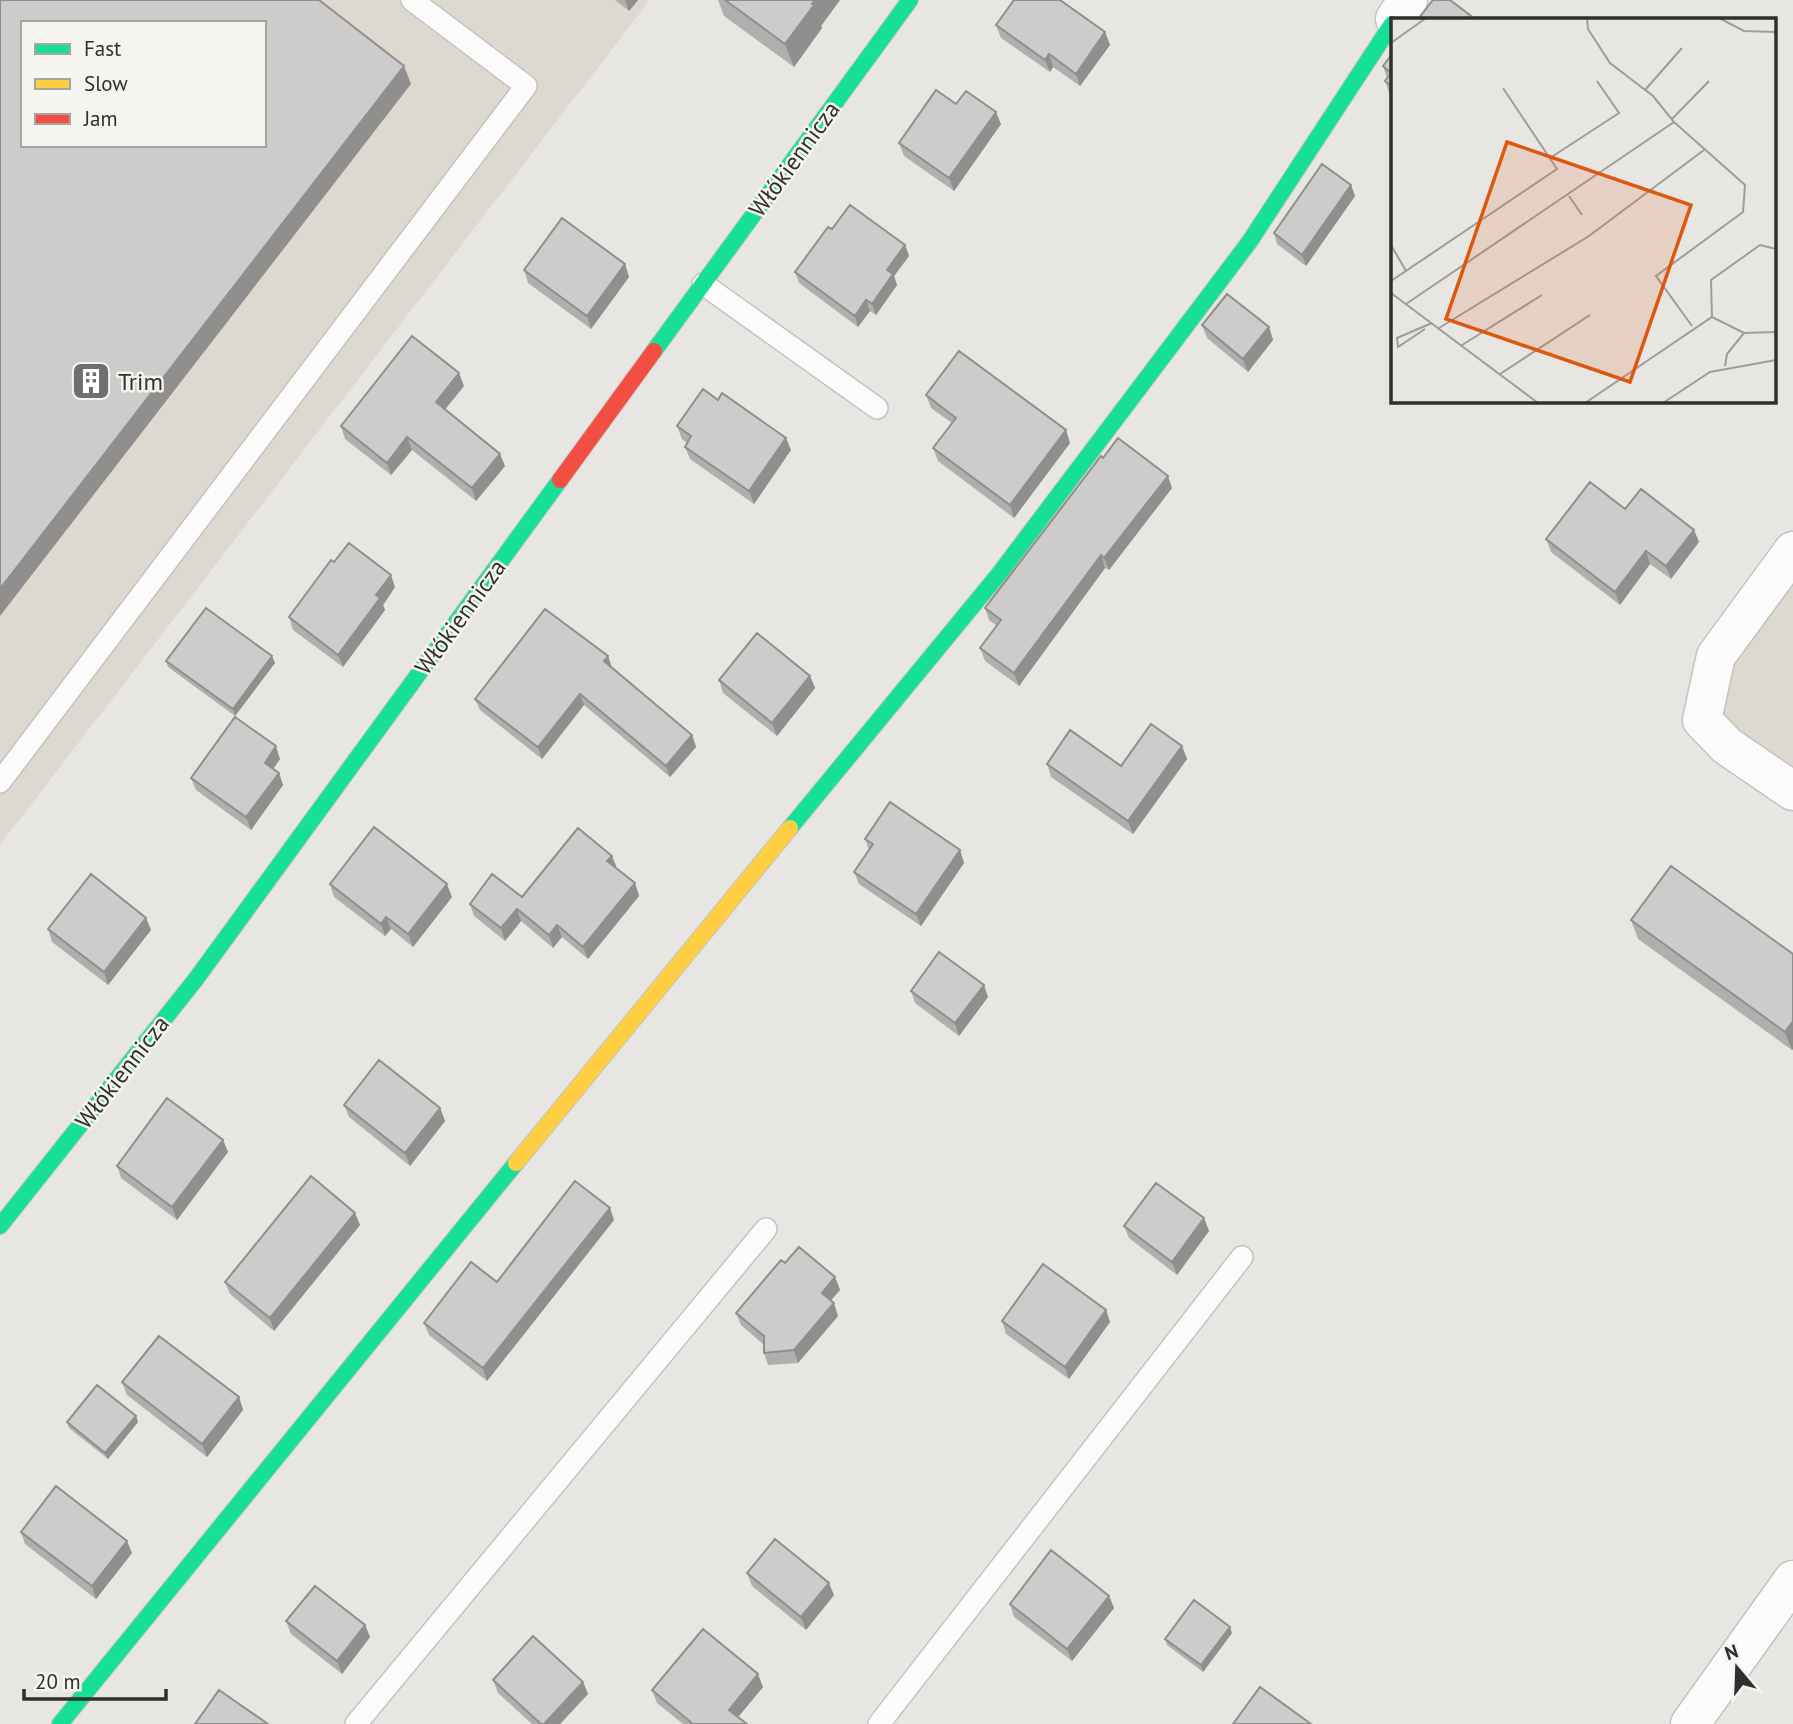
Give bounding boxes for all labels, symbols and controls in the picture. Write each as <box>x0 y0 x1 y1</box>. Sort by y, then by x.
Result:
inset map <box>1391 18 1776 402</box>
legend <box>21 21 266 147</box>
text: Fast <box>84 35 121 62</box>
text: Slow <box>84 70 128 97</box>
street label: Włókiennicza <box>742 95 846 223</box>
text: Jam <box>83 105 118 132</box>
building icon: Trim <box>70 360 112 402</box>
place label: Trim <box>118 366 163 397</box>
street label: Włókiennicza <box>408 553 512 681</box>
street label: Włókiennicza <box>68 1009 176 1135</box>
north arrow <box>1702 1633 1772 1703</box>
text: N <box>1722 1639 1741 1665</box>
scale bar <box>24 1658 166 1702</box>
text: 20 m <box>35 1668 81 1695</box>

